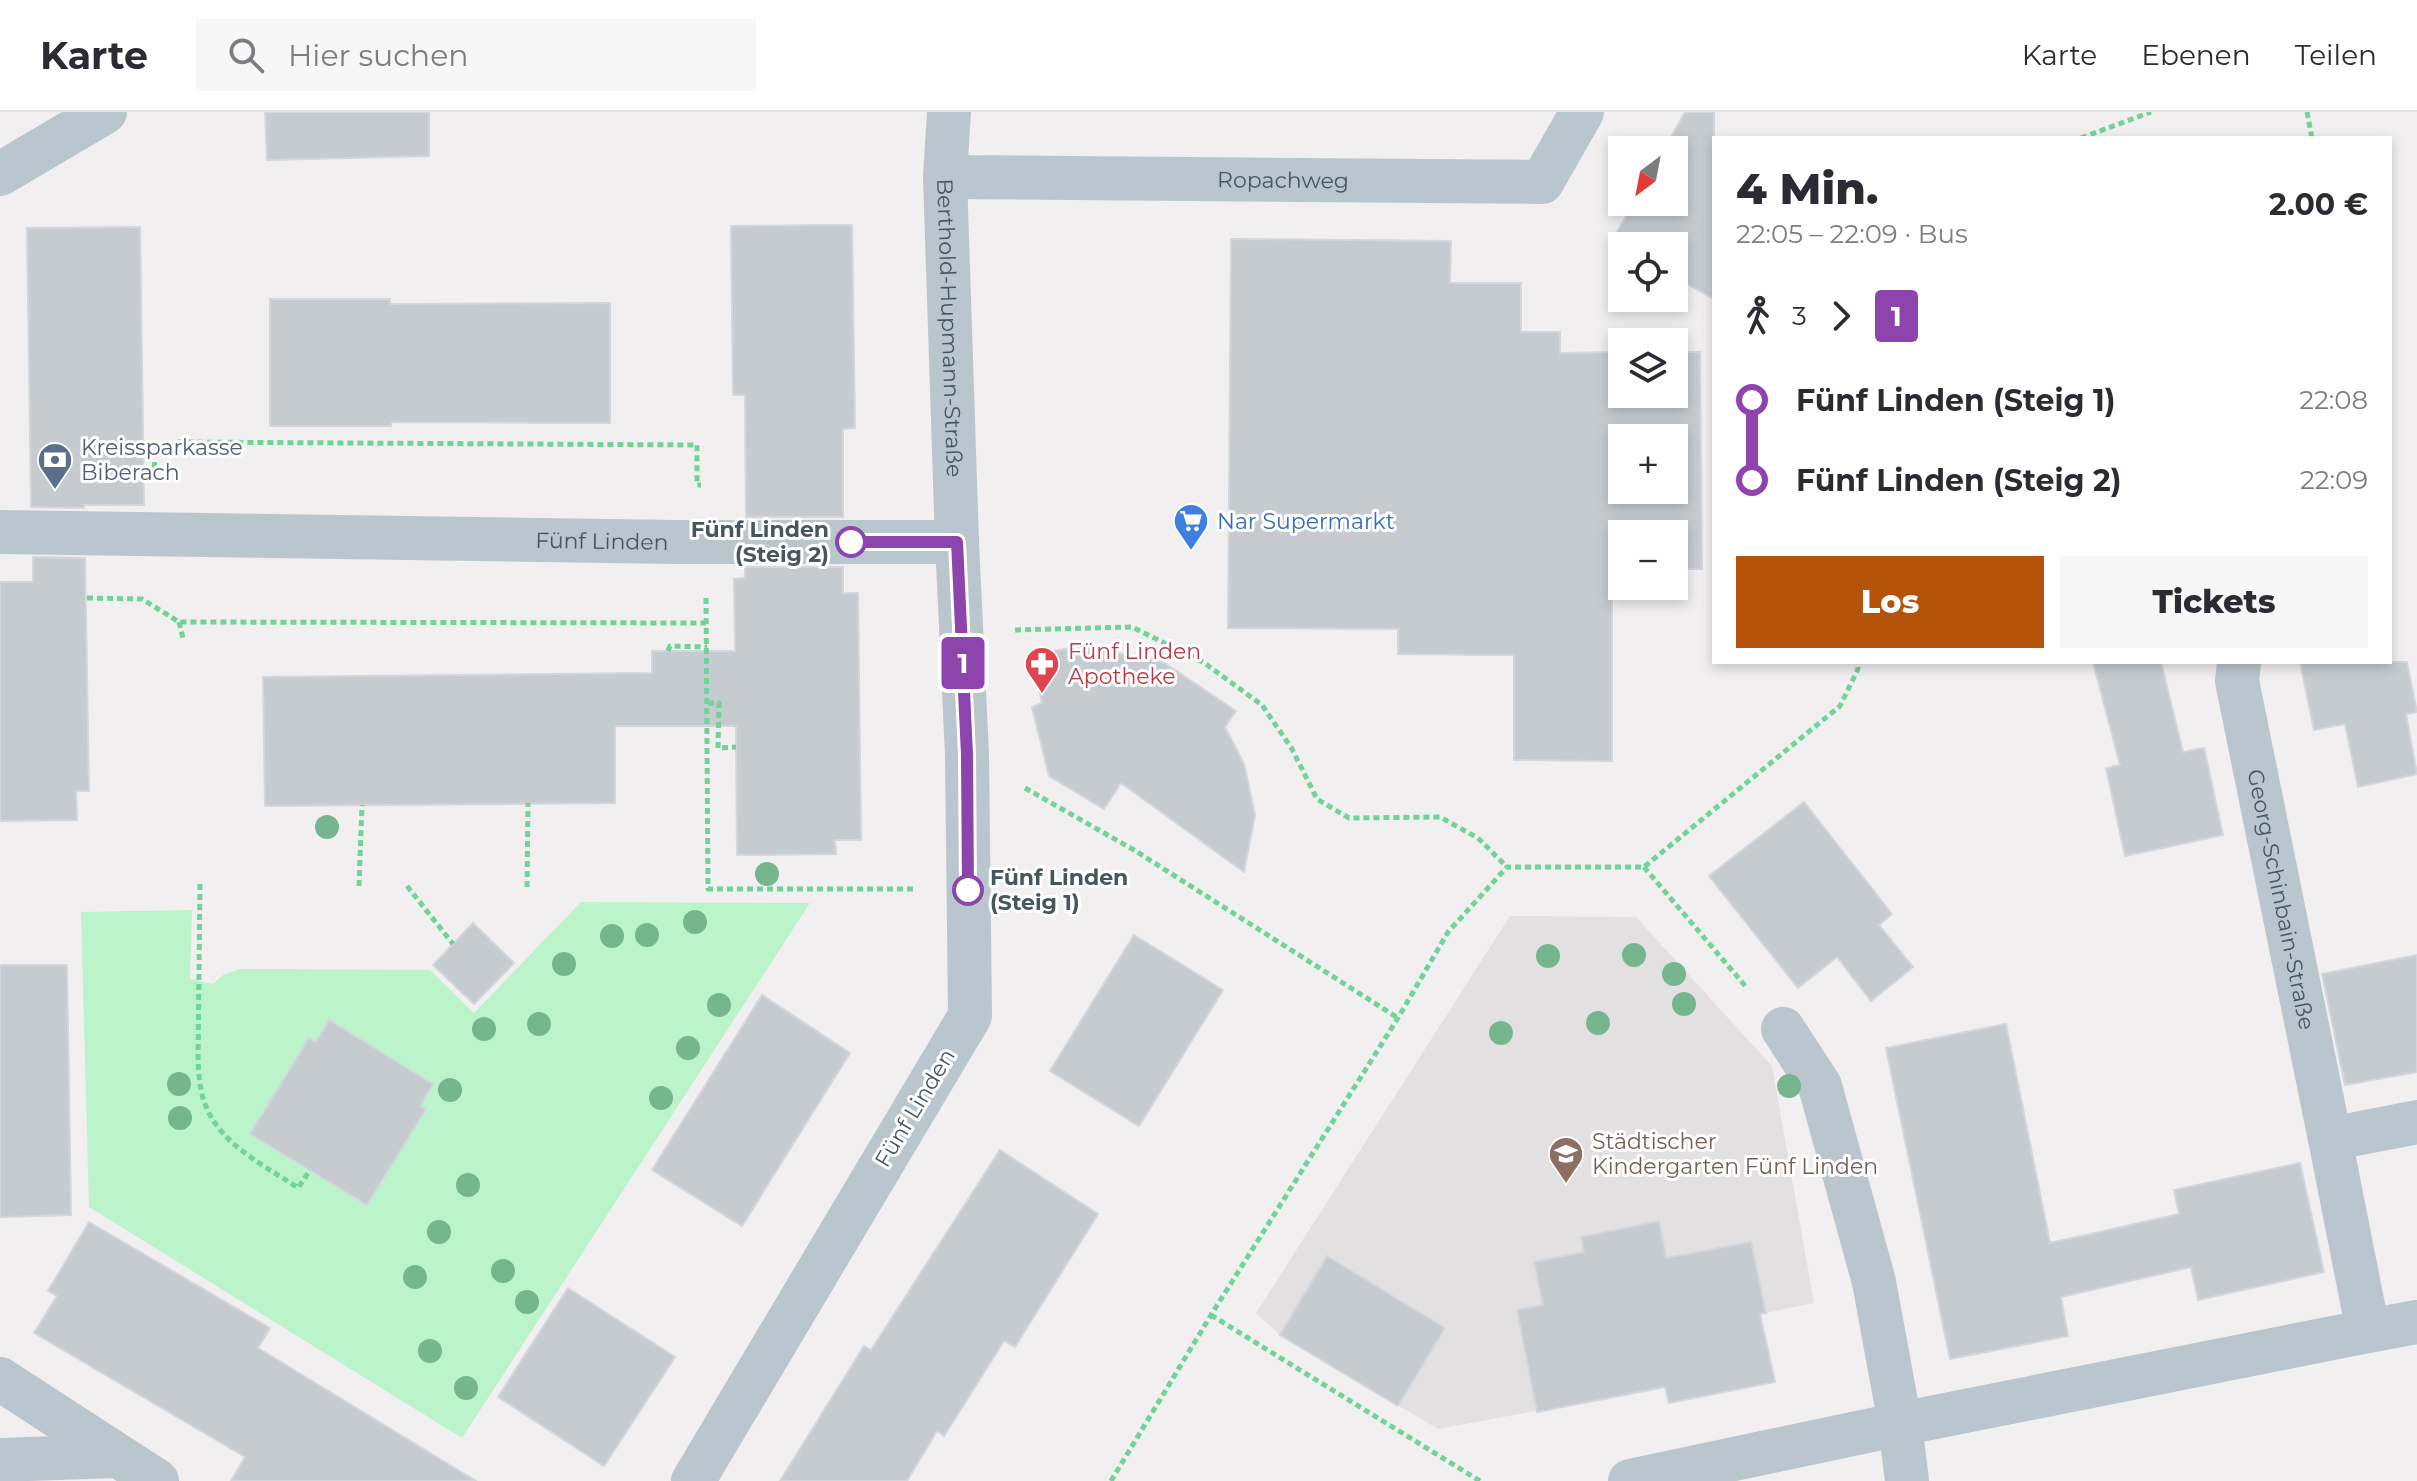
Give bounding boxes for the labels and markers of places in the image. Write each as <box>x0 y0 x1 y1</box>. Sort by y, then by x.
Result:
place label: Kreissparkasse Biberach <box>81 434 243 486</box>
bank icon: Kreissparkasse Biberach <box>36 441 74 491</box>
supermarket icon: Nar Supermarkt <box>1172 502 1210 552</box>
place label: Nar Supermarkt <box>1217 508 1395 535</box>
place label: Fünf Linden (Steig 2) <box>691 516 829 568</box>
marker: Fünf Linden (Steig 2) <box>836 527 866 557</box>
place label: Fünf Linden Apotheke <box>1068 638 1201 690</box>
pharmacy icon: Fünf Linden Apotheke <box>1023 645 1061 695</box>
place label: Fünf Linden (Steig 1) <box>990 864 1128 916</box>
marker: Fünf Linden (Steig 1) <box>953 875 983 905</box>
place label: Städtischer Kindergarten Fünf Linden <box>1592 1128 1878 1180</box>
school or university icon: Städtischer Kindergarten Fünf Linden <box>1547 1135 1585 1185</box>

